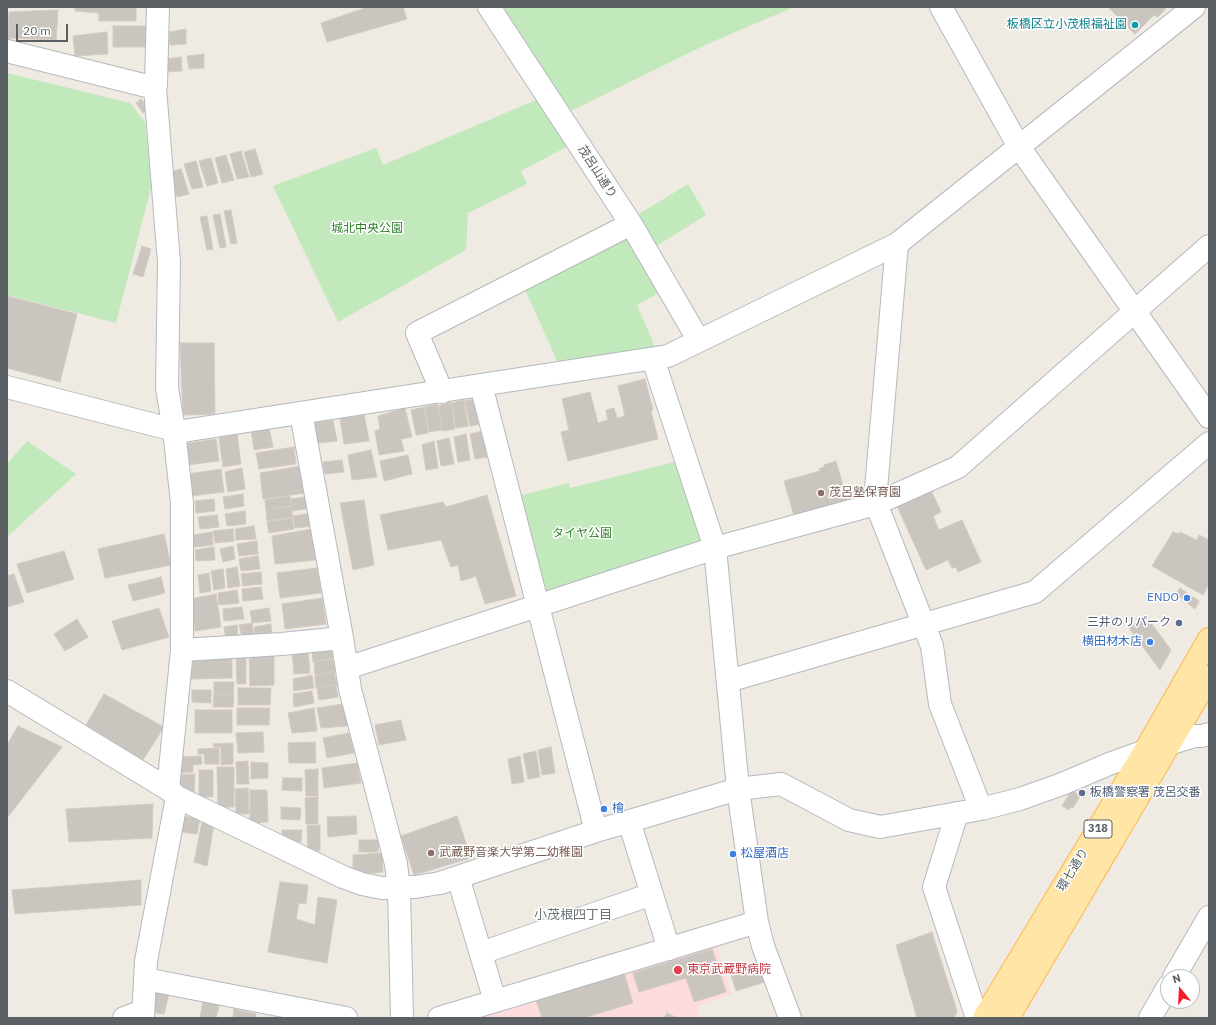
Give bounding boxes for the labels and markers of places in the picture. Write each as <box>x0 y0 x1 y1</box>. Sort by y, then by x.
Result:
place label: 板橋区立小茂根福祉園 <box>1007 18 1127 32</box>
marker: 板橋区立小茂根福祉園 <box>1130 20 1140 30</box>
place label: 茂呂塾保育園 <box>829 486 901 500</box>
marker: 茂呂塾保育園 <box>816 488 826 498</box>
place label: ENDO <box>1147 591 1179 605</box>
marker: ENDO <box>1182 593 1192 603</box>
place label: 三井のリパーク <box>1087 616 1171 630</box>
marker: 三井のリパーク <box>1174 618 1184 628</box>
place label: 横田材木店 <box>1082 635 1142 649</box>
marker: 横田材木店 <box>1145 637 1155 647</box>
place label: 板橋警察署 茂呂交番 <box>1090 786 1201 800</box>
marker: 板橋警察署 茂呂交番 <box>1077 788 1087 798</box>
place label: 檜 <box>612 802 624 816</box>
marker: 檜 <box>599 804 609 814</box>
place label: 武蔵野音楽大学第二幼稚園 <box>439 846 583 860</box>
place label: 松屋酒店 <box>741 847 789 861</box>
marker: 武蔵野音楽大学第二幼稚園 <box>426 848 436 858</box>
marker: 松屋酒店 <box>728 849 738 859</box>
place label: 東京武蔵野病院 <box>687 963 771 977</box>
marker: 東京武蔵野病院 <box>672 964 684 976</box>

